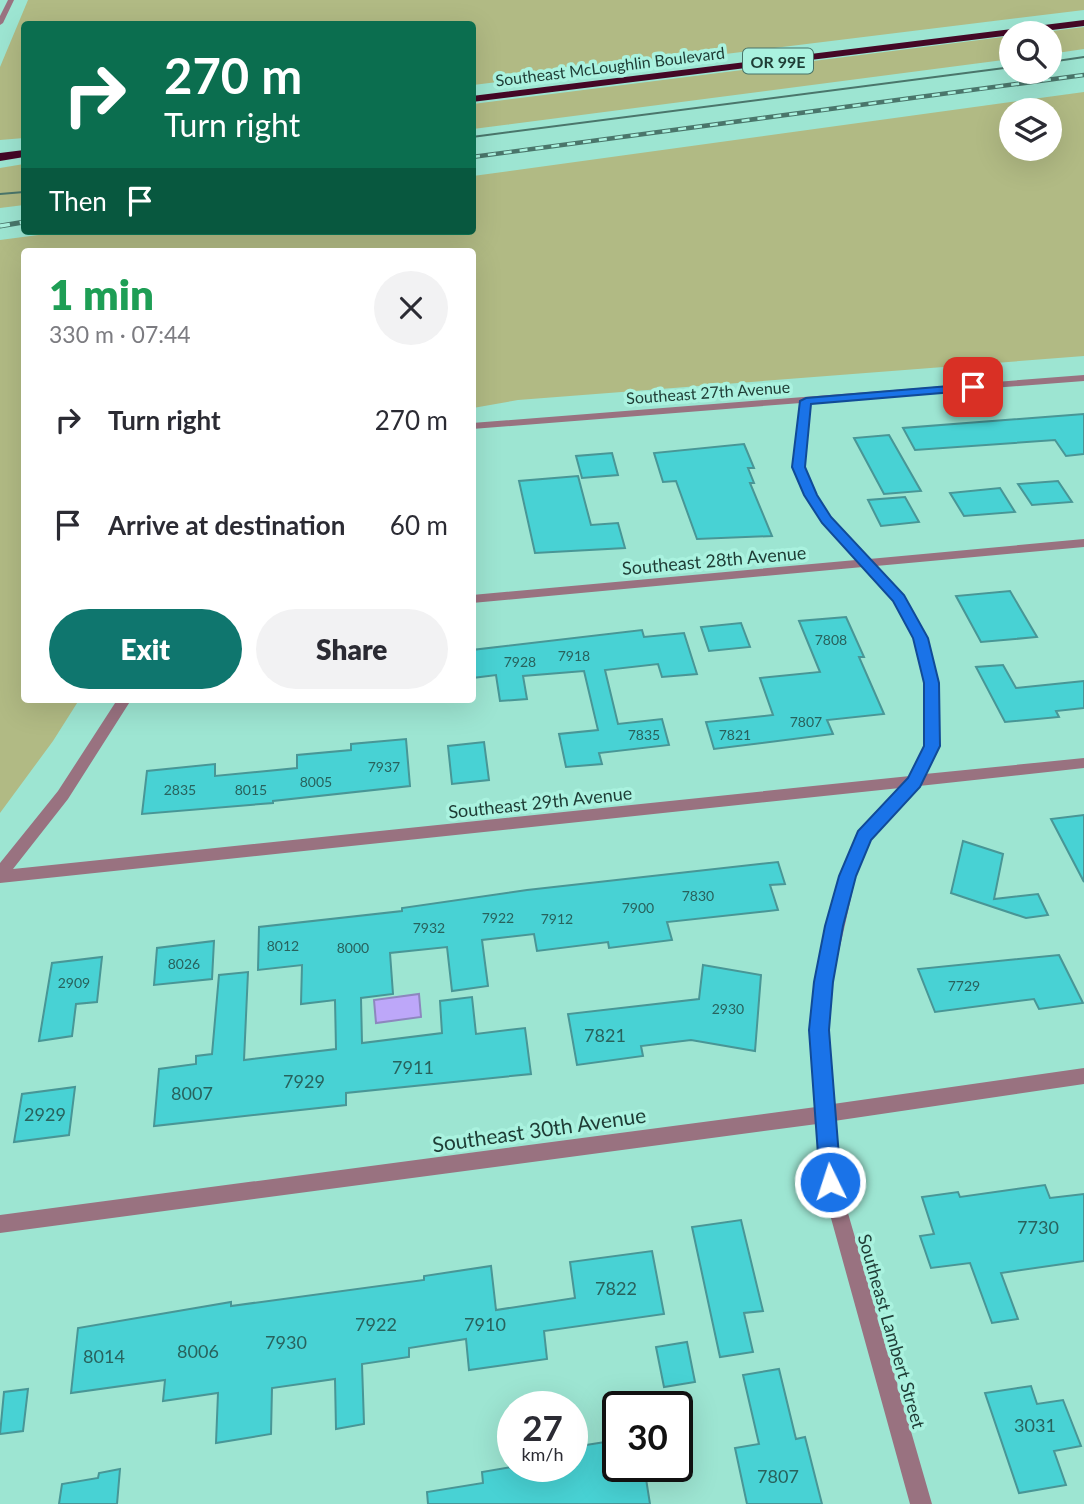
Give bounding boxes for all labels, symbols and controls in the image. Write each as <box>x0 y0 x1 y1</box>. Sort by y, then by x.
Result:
map controls <box>999 21 1062 161</box>
button: search <box>999 21 1062 84</box>
street label: Southeast McLoughlin Boulevard <box>494 43 726 89</box>
text: 270 m <box>164 46 302 104</box>
road number: OR 99E <box>743 48 813 74</box>
icon: right <box>49 49 140 140</box>
button: layers <box>999 98 1062 161</box>
text: Turn right <box>164 105 300 144</box>
icon: arrive <box>121 182 159 220</box>
text: Then <box>49 185 107 217</box>
text: 1 min <box>49 269 154 319</box>
button: close <box>374 271 448 345</box>
text: 330 m · 07:44 <box>49 320 191 348</box>
pin <box>943 357 1003 417</box>
icon: arrive <box>954 368 992 406</box>
street label: Southeast 27th Avenue <box>625 377 791 407</box>
icon: right <box>49 401 87 439</box>
text: Turn right <box>108 404 221 436</box>
text: 270 m <box>375 404 448 436</box>
icon: arrive <box>49 506 87 544</box>
text: Arrive at destination <box>108 509 345 541</box>
text: 60 m <box>390 509 448 541</box>
street label: Southeast 28th Avenue <box>621 541 807 579</box>
button: Exit <box>49 609 242 689</box>
button: Share <box>256 609 448 689</box>
house number: 7808 <box>815 631 847 648</box>
house number: 7918 <box>558 647 590 664</box>
house number: 7928 <box>504 653 536 670</box>
house number: 7807 <box>790 713 822 730</box>
house number: 7835 <box>628 726 660 743</box>
house number: 7821 <box>719 726 751 743</box>
house number: 7937 <box>368 758 400 775</box>
house number: 8005 <box>300 773 332 790</box>
house number: 2835 <box>164 781 196 798</box>
house number: 8015 <box>235 781 267 798</box>
street label: Southeast 29th Avenue <box>447 781 633 823</box>
house number: 7830 <box>682 887 714 904</box>
house number: 7900 <box>622 899 654 916</box>
house number: 7922 <box>482 909 514 926</box>
house number: 7912 <box>541 910 573 927</box>
house number: 7932 <box>413 919 445 936</box>
house number: 8012 <box>267 937 299 954</box>
house number: 8000 <box>337 939 369 956</box>
house number: 8026 <box>168 955 200 972</box>
house number: 2909 <box>58 974 90 991</box>
house number: 7729 <box>948 977 980 994</box>
house number: 2930 <box>712 1000 744 1017</box>
house number: 7821 <box>584 1024 626 1046</box>
house number: 7911 <box>392 1056 434 1078</box>
house number: 7929 <box>283 1070 325 1092</box>
house number: 8007 <box>171 1082 213 1104</box>
street label: Southeast 30th Avenue <box>431 1102 647 1156</box>
house number: 2929 <box>24 1103 66 1125</box>
position arrow <box>793 1145 867 1219</box>
house number: 7730 <box>1017 1216 1059 1238</box>
street label: Southeast Lambert Street <box>854 1231 930 1431</box>
house number: 7822 <box>595 1277 637 1299</box>
house number: 7922 <box>355 1313 397 1335</box>
house number: 7910 <box>464 1313 506 1335</box>
house number: 7930 <box>265 1331 307 1353</box>
house number: 8006 <box>177 1340 219 1362</box>
house number: 8014 <box>83 1345 125 1367</box>
speed limit sign: 30 <box>602 1391 693 1482</box>
text: 27 <box>522 1406 563 1448</box>
house number: 3031 <box>1014 1414 1056 1436</box>
text: km/h <box>521 1443 564 1465</box>
house number: 7807 <box>757 1465 799 1487</box>

